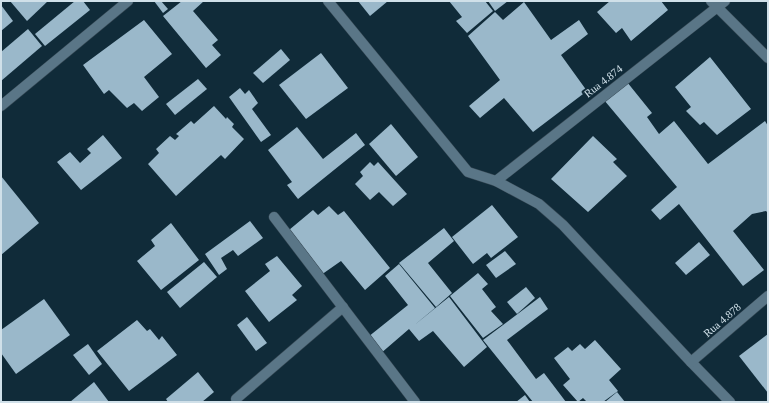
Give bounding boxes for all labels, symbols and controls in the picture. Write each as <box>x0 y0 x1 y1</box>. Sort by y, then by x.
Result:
street label: Rua 4.874 <box>581 62 625 100</box>
street label: Rua 4.878 <box>701 300 743 339</box>

